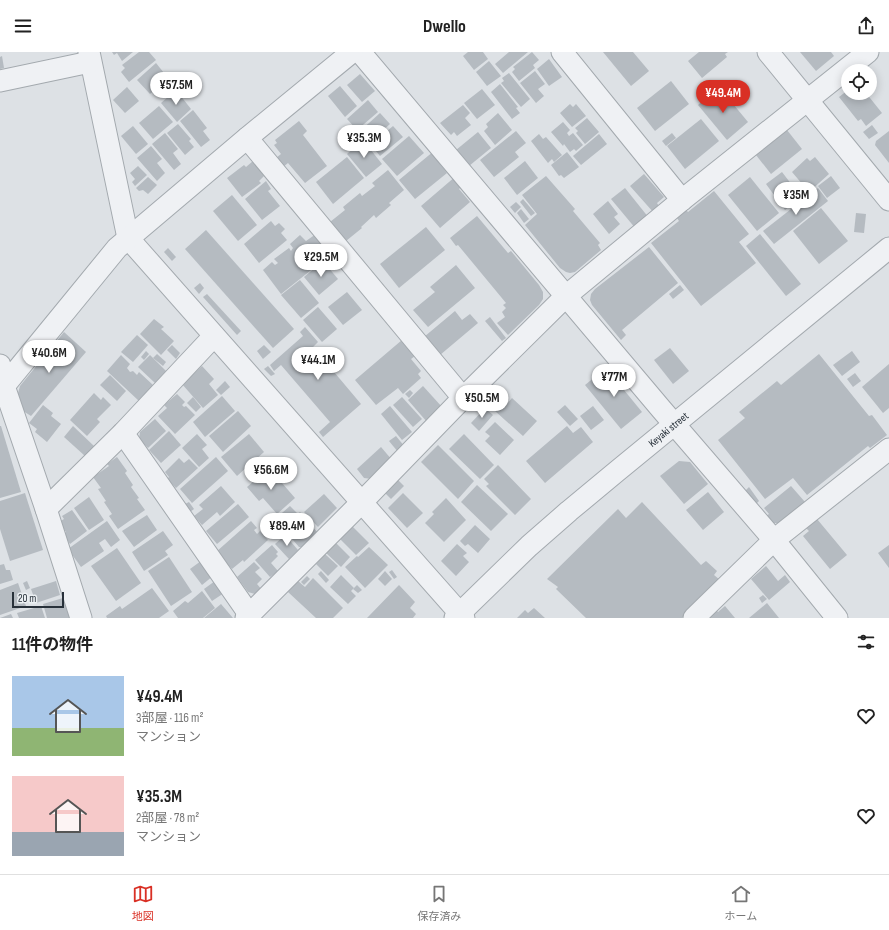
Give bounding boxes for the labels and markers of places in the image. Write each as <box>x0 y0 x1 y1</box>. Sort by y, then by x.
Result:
pin: ¥57.5M <box>143 72 209 106</box>
pin: ¥49.4M <box>690 80 756 114</box>
pin: ¥35.3M <box>331 125 397 159</box>
pin: ¥35M <box>772 182 820 216</box>
pin: ¥29.5M <box>288 244 354 278</box>
pin: ¥40.6M <box>16 340 82 374</box>
pin: ¥44.1M <box>285 347 351 381</box>
pin: ¥77M <box>590 364 638 398</box>
pin: ¥50.5M <box>449 385 515 419</box>
pin: ¥56.6M <box>238 457 304 491</box>
pin: ¥89.4M <box>254 513 320 547</box>

